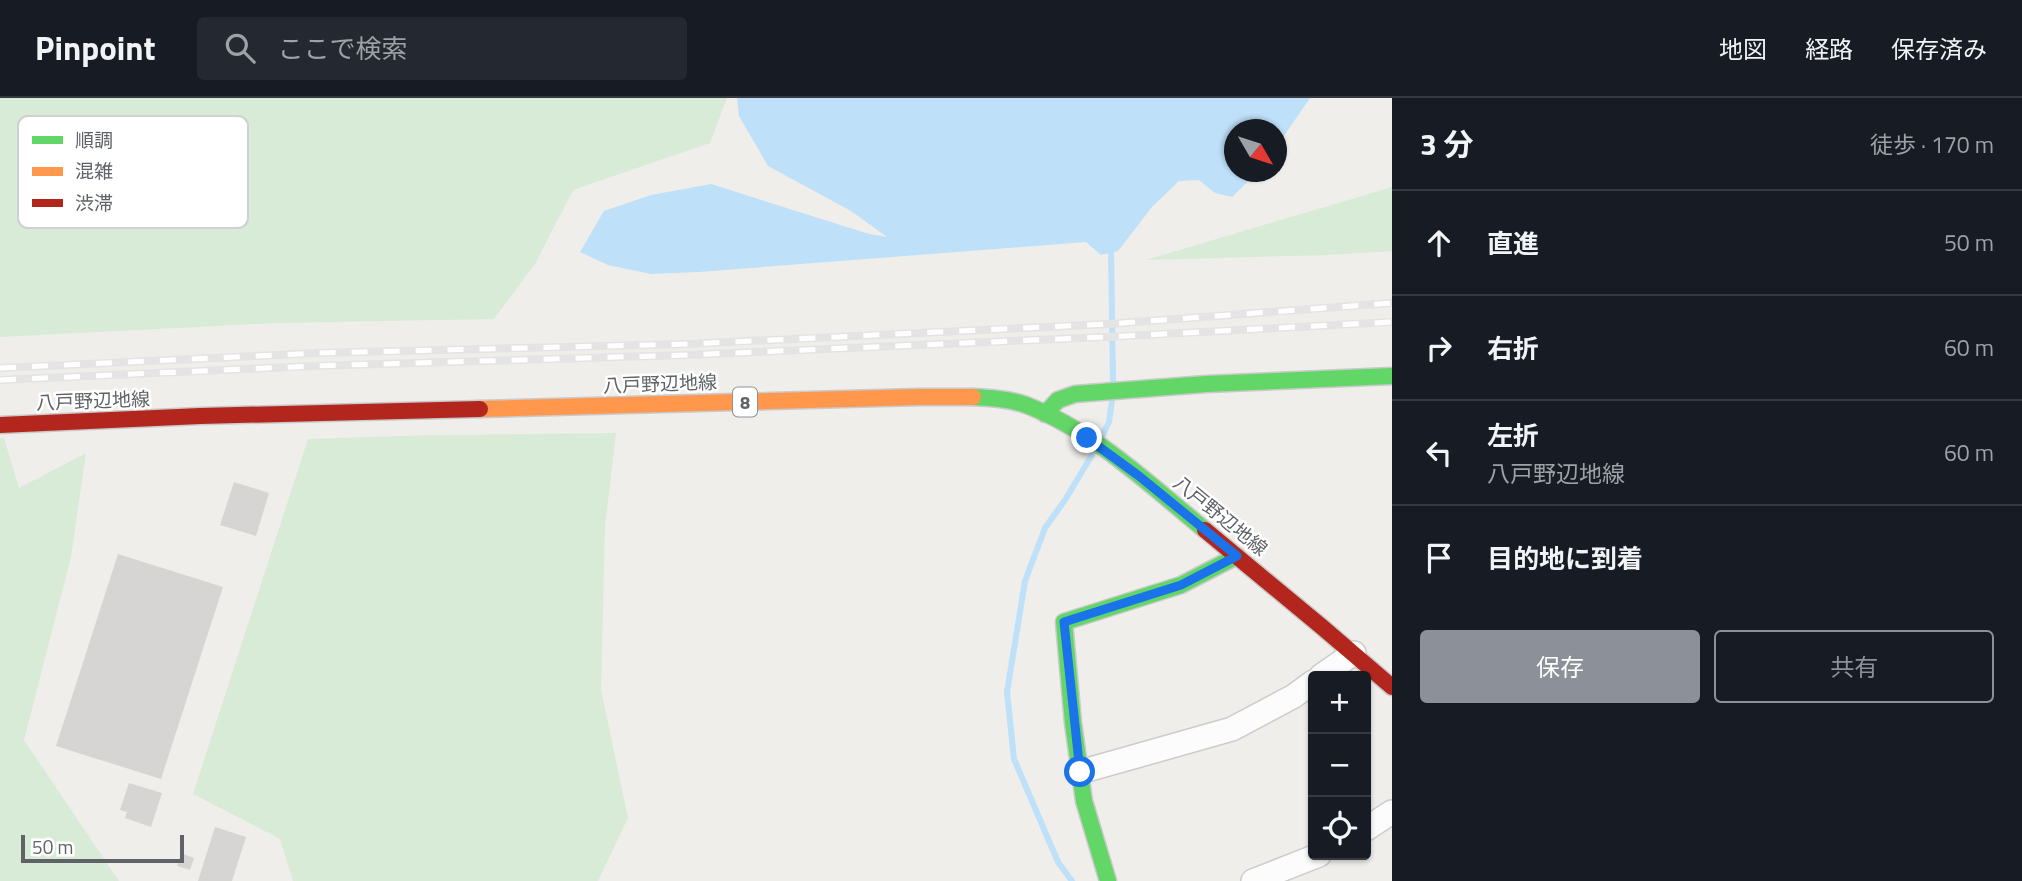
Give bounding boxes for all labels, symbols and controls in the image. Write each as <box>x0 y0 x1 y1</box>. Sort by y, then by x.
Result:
search box <box>197 17 687 80</box>
text: Pinpoint <box>35 23 155 73</box>
icon: search <box>221 29 259 67</box>
text: ここで検索 <box>277 29 408 68</box>
text: 地図 <box>1719 31 1767 67</box>
text: 経路 <box>1805 31 1853 67</box>
text: 保存済み <box>1891 31 1987 67</box>
legend <box>18 116 248 228</box>
north arrow <box>1224 119 1287 182</box>
text: 3 分 <box>1420 121 1473 167</box>
text: 順調 <box>75 125 113 154</box>
text: 徒歩 · 170 m <box>1870 127 1994 162</box>
text: 混雑 <box>75 156 113 185</box>
text: 渋滞 <box>75 188 113 217</box>
icon: ahead <box>1420 224 1458 262</box>
text: 直進 <box>1487 224 1539 263</box>
text: 50 m <box>1944 225 1994 260</box>
icon: right <box>1420 329 1458 367</box>
text: 右折 <box>1487 329 1539 368</box>
text: 60 m <box>1944 330 1994 365</box>
street label: 八戸野辺地線 <box>603 367 717 399</box>
street label: 八戸野辺地線 <box>36 384 150 416</box>
road number: 8 <box>733 388 757 416</box>
text: 左折 <box>1487 416 1539 455</box>
route end <box>1071 422 1102 453</box>
icon: left <box>1420 434 1458 472</box>
text: 60 m <box>1944 435 1994 470</box>
text: 八戸野辺地線 <box>1487 456 1625 491</box>
street label: 八戸野辺地線 <box>1168 468 1274 562</box>
icon: arrive <box>1420 539 1458 577</box>
text: 目的地に到着 <box>1487 539 1643 578</box>
button: 保存 <box>1420 630 1700 703</box>
button: 共有 <box>1714 630 1994 703</box>
map controls <box>1308 671 1371 860</box>
button: + <box>1308 671 1371 734</box>
button: − <box>1308 734 1371 797</box>
route start <box>1064 756 1095 787</box>
button: locate <box>1308 797 1371 860</box>
scale bar <box>21 832 184 864</box>
text: 50 m <box>32 832 73 861</box>

